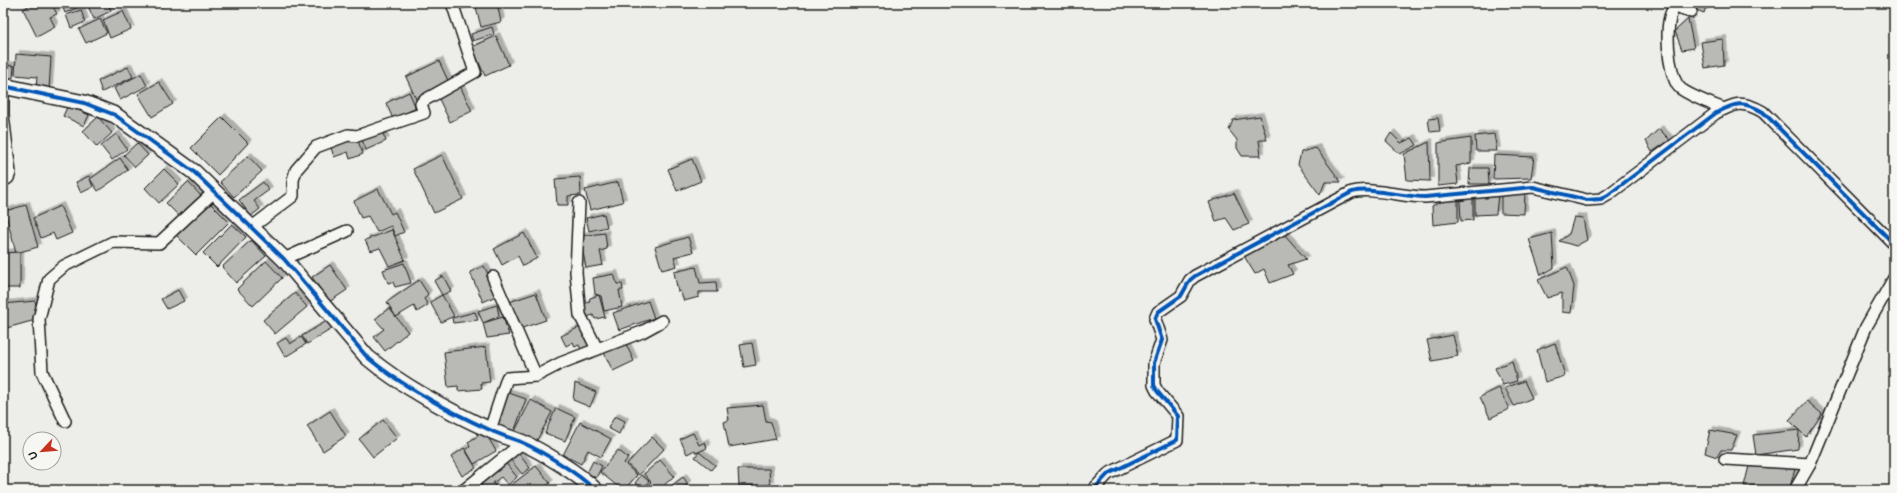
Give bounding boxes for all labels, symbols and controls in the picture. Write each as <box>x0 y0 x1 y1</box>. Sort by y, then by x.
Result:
north arrow <box>22 431 62 471</box>
text: U <box>26 449 41 462</box>

